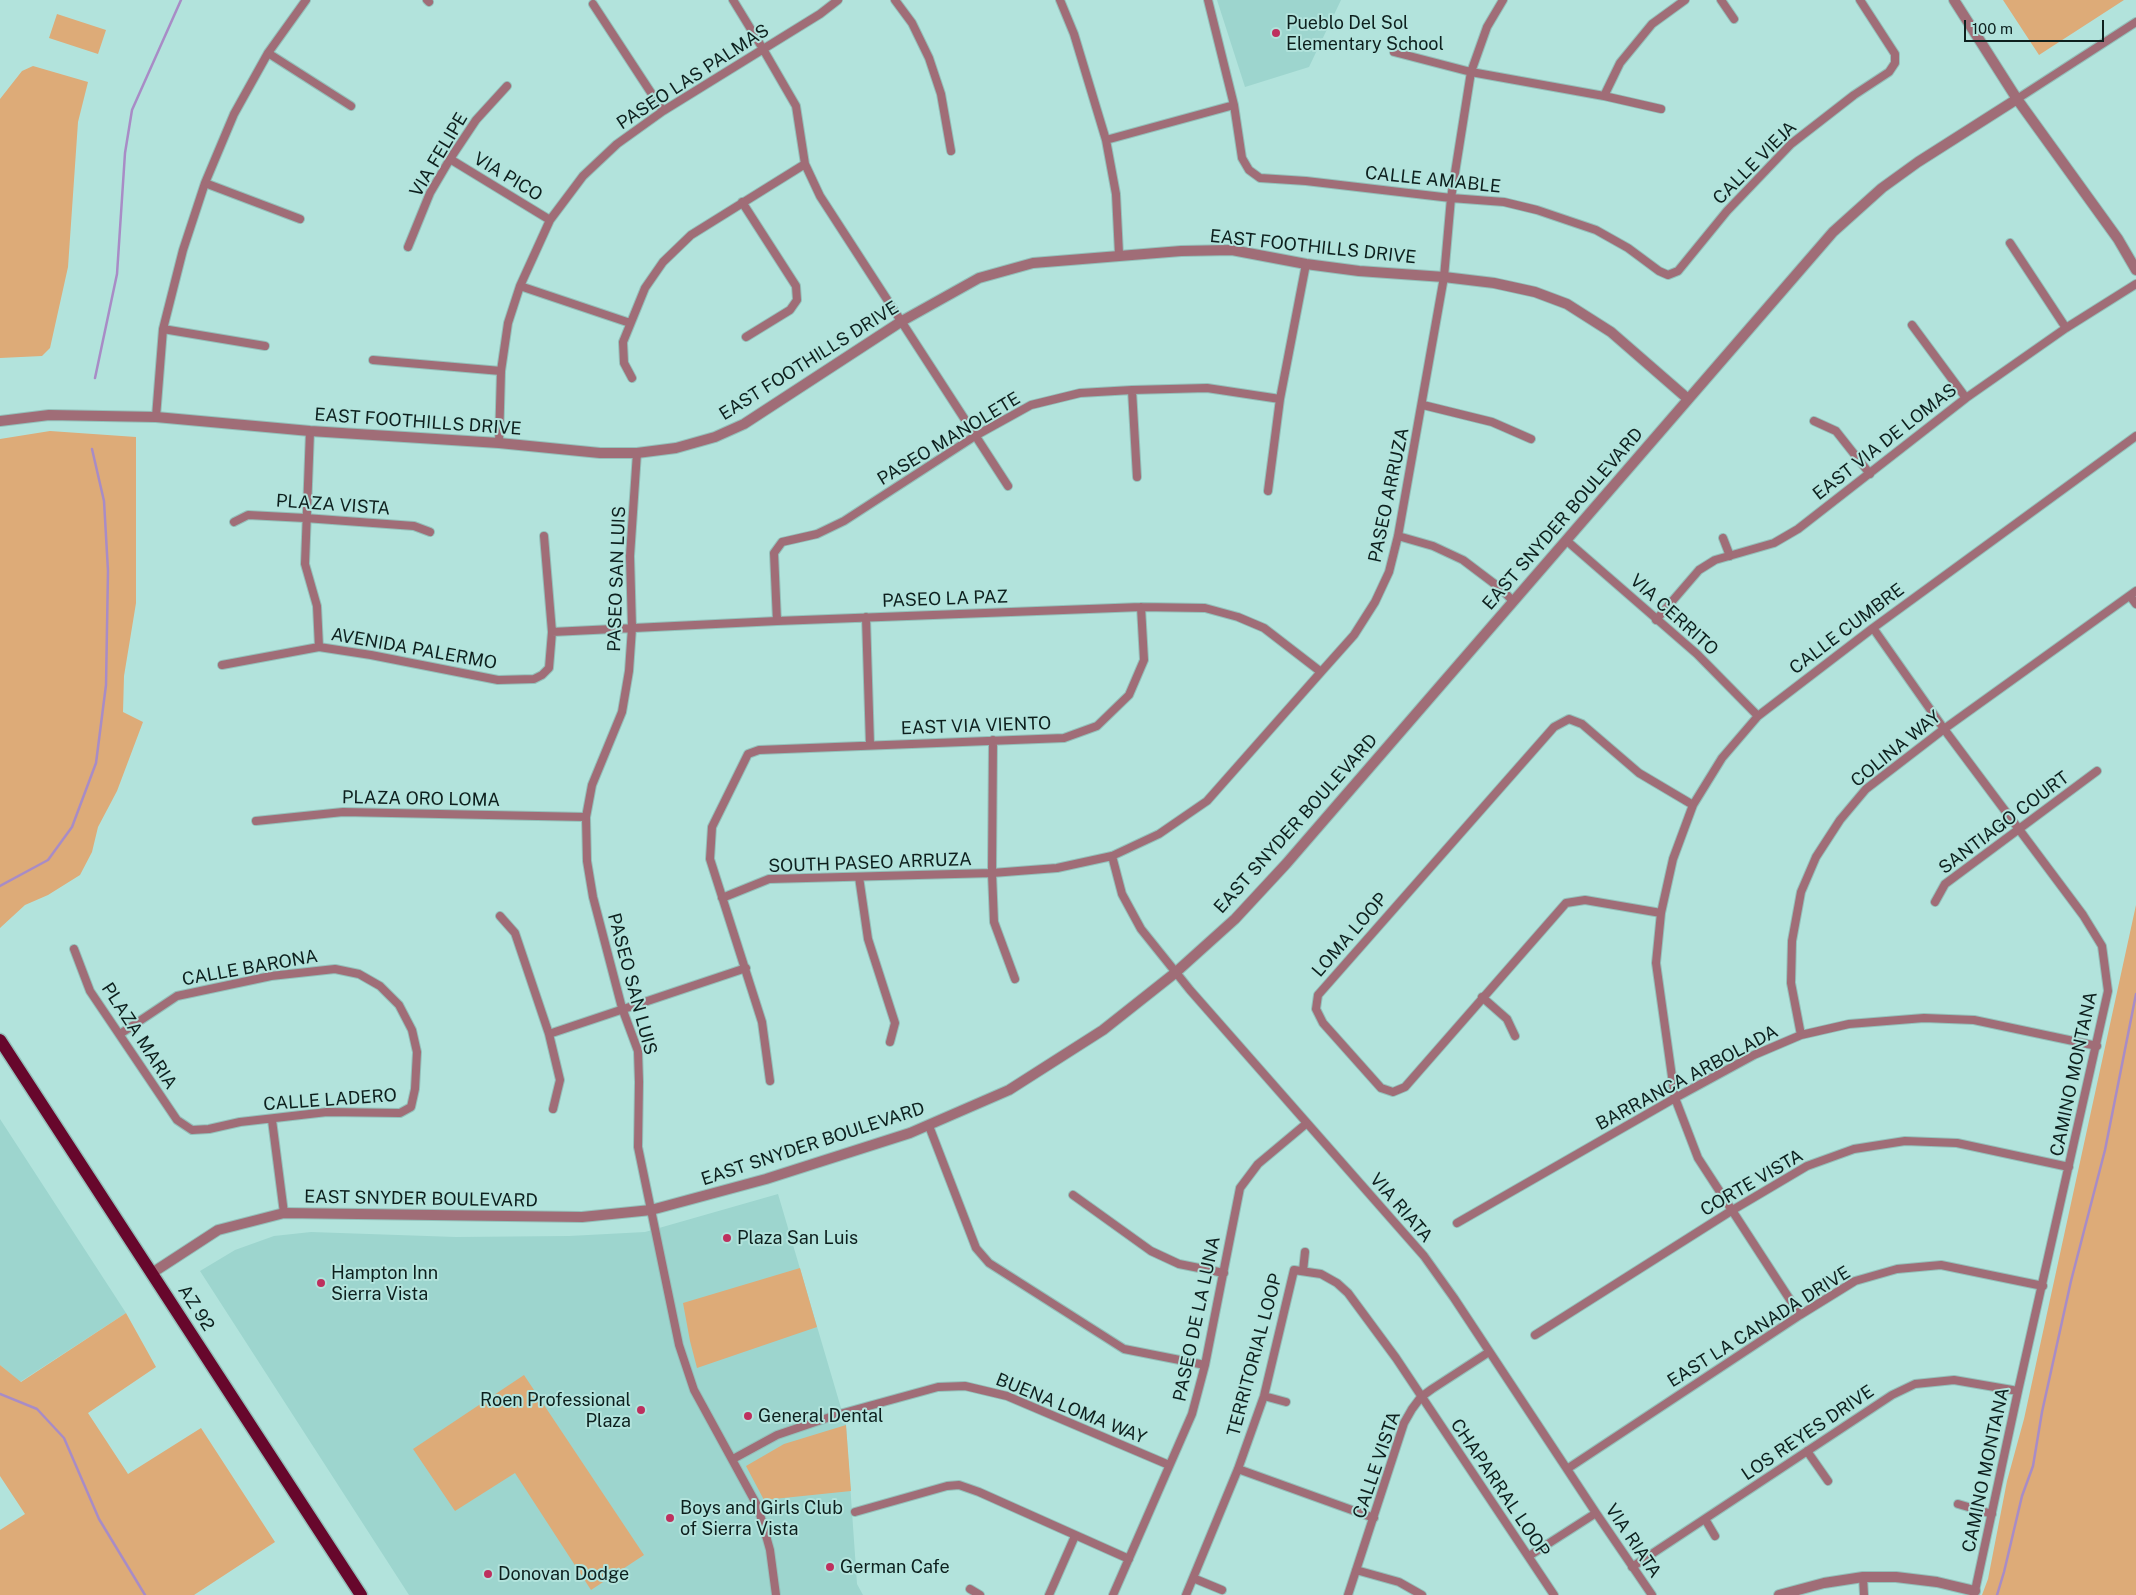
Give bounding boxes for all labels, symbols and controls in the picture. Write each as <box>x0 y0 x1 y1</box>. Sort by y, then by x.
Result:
scale bar <box>1966 10 2106 42</box>
place label: Pueblo Del Sol Elementary School <box>1286 12 1444 54</box>
street label: PASEO LAS PALMAS <box>613 20 773 134</box>
text: 100 m <box>1972 20 2013 37</box>
marker: Pueblo Del Sol Elementary School <box>1270 27 1282 39</box>
street label: VIA FELIPE <box>405 109 473 201</box>
street label: CALLE VIEJA <box>1709 117 1801 209</box>
street label: VIA PICO <box>470 148 546 206</box>
street label: CALLE AMABLE <box>1364 162 1502 198</box>
street label: EAST FOOTHILLS DRIVE <box>1209 225 1417 269</box>
street label: EAST FOOTHILLS DRIVE <box>715 297 903 425</box>
street label: EAST VIA DE LOMAS <box>1809 379 1961 505</box>
street label: PASEO MANOLETE <box>874 388 1024 490</box>
street label: EAST FOOTHILLS DRIVE <box>314 404 522 440</box>
street label: EAST SNYDER BOULEVARD <box>1478 424 1648 614</box>
street label: PASEO ARRUZA <box>1364 426 1414 564</box>
street label: PLAZA VISTA <box>275 490 391 520</box>
street label: PASEO SAN LUIS <box>604 506 630 652</box>
street label: VIA CERRITO <box>1625 570 1723 660</box>
street label: CALLE CUMBRE <box>1785 579 1909 679</box>
street label: PASEO LA PAZ <box>882 586 1008 612</box>
street label: AVENIDA PALERMO <box>329 624 499 674</box>
street label: COLINA WAY <box>1847 706 1945 792</box>
street label: EAST VIA VIENTO <box>900 713 1052 739</box>
street label: EAST SNYDER BOULEVARD <box>1210 730 1382 918</box>
street label: SANTIAGO COURT <box>1935 767 2073 879</box>
street label: PLAZA ORO LOMA <box>342 787 500 811</box>
street label: SOUTH PASEO ARRUZA <box>768 849 972 877</box>
street label: LOMA LOOP <box>1308 889 1392 981</box>
street label: PASEO SAN LUIS <box>603 911 661 1057</box>
street label: CALLE BARONA <box>180 945 320 991</box>
street label: PLAZA MARIA <box>97 979 181 1093</box>
street label: CAMINO MONTANA <box>2046 990 2102 1158</box>
street label: BARRANCA ARBOLADA <box>1592 1021 1782 1135</box>
street label: CALLE LADERO <box>263 1085 397 1115</box>
street label: EAST SNYDER BOULEVARD <box>698 1098 928 1190</box>
street label: CORTE VISTA <box>1697 1145 1807 1221</box>
street label: VIA RIATA <box>1365 1169 1437 1247</box>
street label: EAST SNYDER BOULEVARD <box>304 1186 538 1212</box>
place label: Plaza San Luis <box>737 1227 858 1249</box>
marker: Plaza San Luis <box>721 1232 733 1244</box>
street label: PASEO DE LA LUNA <box>1169 1234 1225 1404</box>
place label: Hampton Inn Sierra Vista <box>331 1262 438 1304</box>
street label: EAST LA CANADA DRIVE <box>1664 1262 1854 1392</box>
street label: TERRITORIAL LOOP <box>1223 1271 1287 1439</box>
marker: Hampton Inn Sierra Vista <box>315 1277 327 1289</box>
street label: AZ 92 <box>173 1281 219 1335</box>
street label: BUENA LOMA WAY <box>993 1369 1149 1449</box>
street label: LOS REYES DRIVE <box>1738 1381 1878 1485</box>
street label: CAMINO MONTANA <box>1958 1386 2014 1554</box>
place label: Roen Professional Plaza <box>480 1389 631 1432</box>
marker: Roen Professional Plaza <box>635 1404 647 1416</box>
place label: General Dental <box>758 1405 883 1427</box>
street label: CALLE VISTA <box>1349 1408 1405 1522</box>
marker: General Dental <box>742 1410 754 1422</box>
street label: CHAPARRAL LOOP <box>1446 1415 1554 1561</box>
place label: Boys and Girls Club of Sierra Vista <box>680 1497 843 1540</box>
street label: VIA RIATA <box>1600 1500 1666 1582</box>
marker: Boys and Girls Club of Sierra Vista <box>664 1512 676 1524</box>
place label: German Cafe <box>840 1556 950 1578</box>
marker: German Cafe <box>824 1561 836 1573</box>
place label: Donovan Dodge <box>498 1563 629 1585</box>
marker: Donovan Dodge <box>482 1568 494 1580</box>

